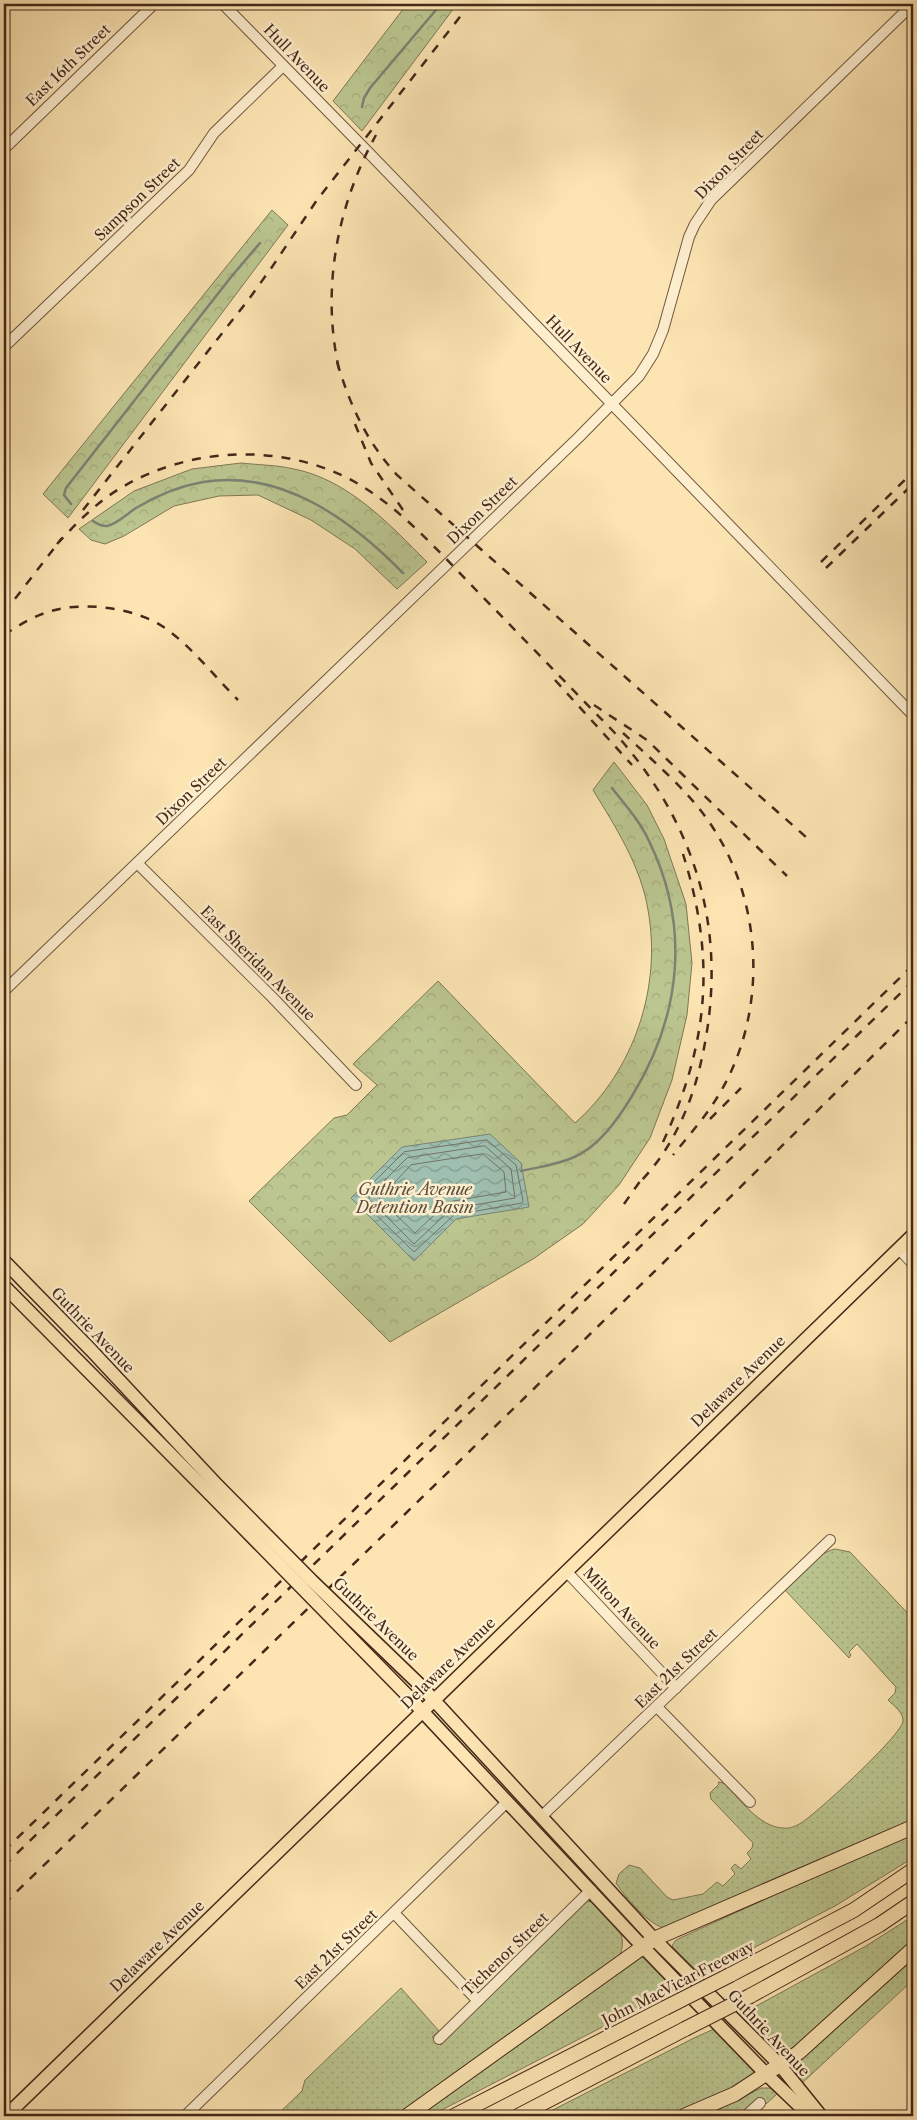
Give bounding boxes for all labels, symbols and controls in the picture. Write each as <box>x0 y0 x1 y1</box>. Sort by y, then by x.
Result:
street label: East 16th Street <box>22 19 115 110</box>
street label: Hull Avenue <box>260 20 334 96</box>
street label: Dixon Street <box>691 124 768 203</box>
street label: Sampson Street <box>90 153 184 245</box>
street label: Hull Avenue <box>542 311 616 387</box>
street label: Dixon Street <box>443 471 522 548</box>
street label: Dixon Street <box>152 752 231 829</box>
street label: East Sheridan Avenue <box>197 902 319 1024</box>
water label: Guthrie Avenue Detention Basin <box>354 1179 474 1217</box>
street label: Guthrie Avenue <box>47 1283 139 1377</box>
street label: Delaware Avenue <box>687 1331 789 1431</box>
street label: Milton Avenue <box>579 1563 665 1653</box>
street label: Guthrie Avenue <box>329 1573 423 1665</box>
street label: Delaware Avenue <box>397 1613 499 1713</box>
street label: East 21st Street <box>631 1623 722 1712</box>
street label: Delaware Avenue <box>106 1896 208 1996</box>
street label: East 21st Street <box>291 1904 382 1993</box>
street label: Tichenor Street <box>458 1908 553 2000</box>
street label: John MacVicar Freeway <box>597 1936 758 2031</box>
street label: Guthrie Avenue <box>724 1986 814 2080</box>

